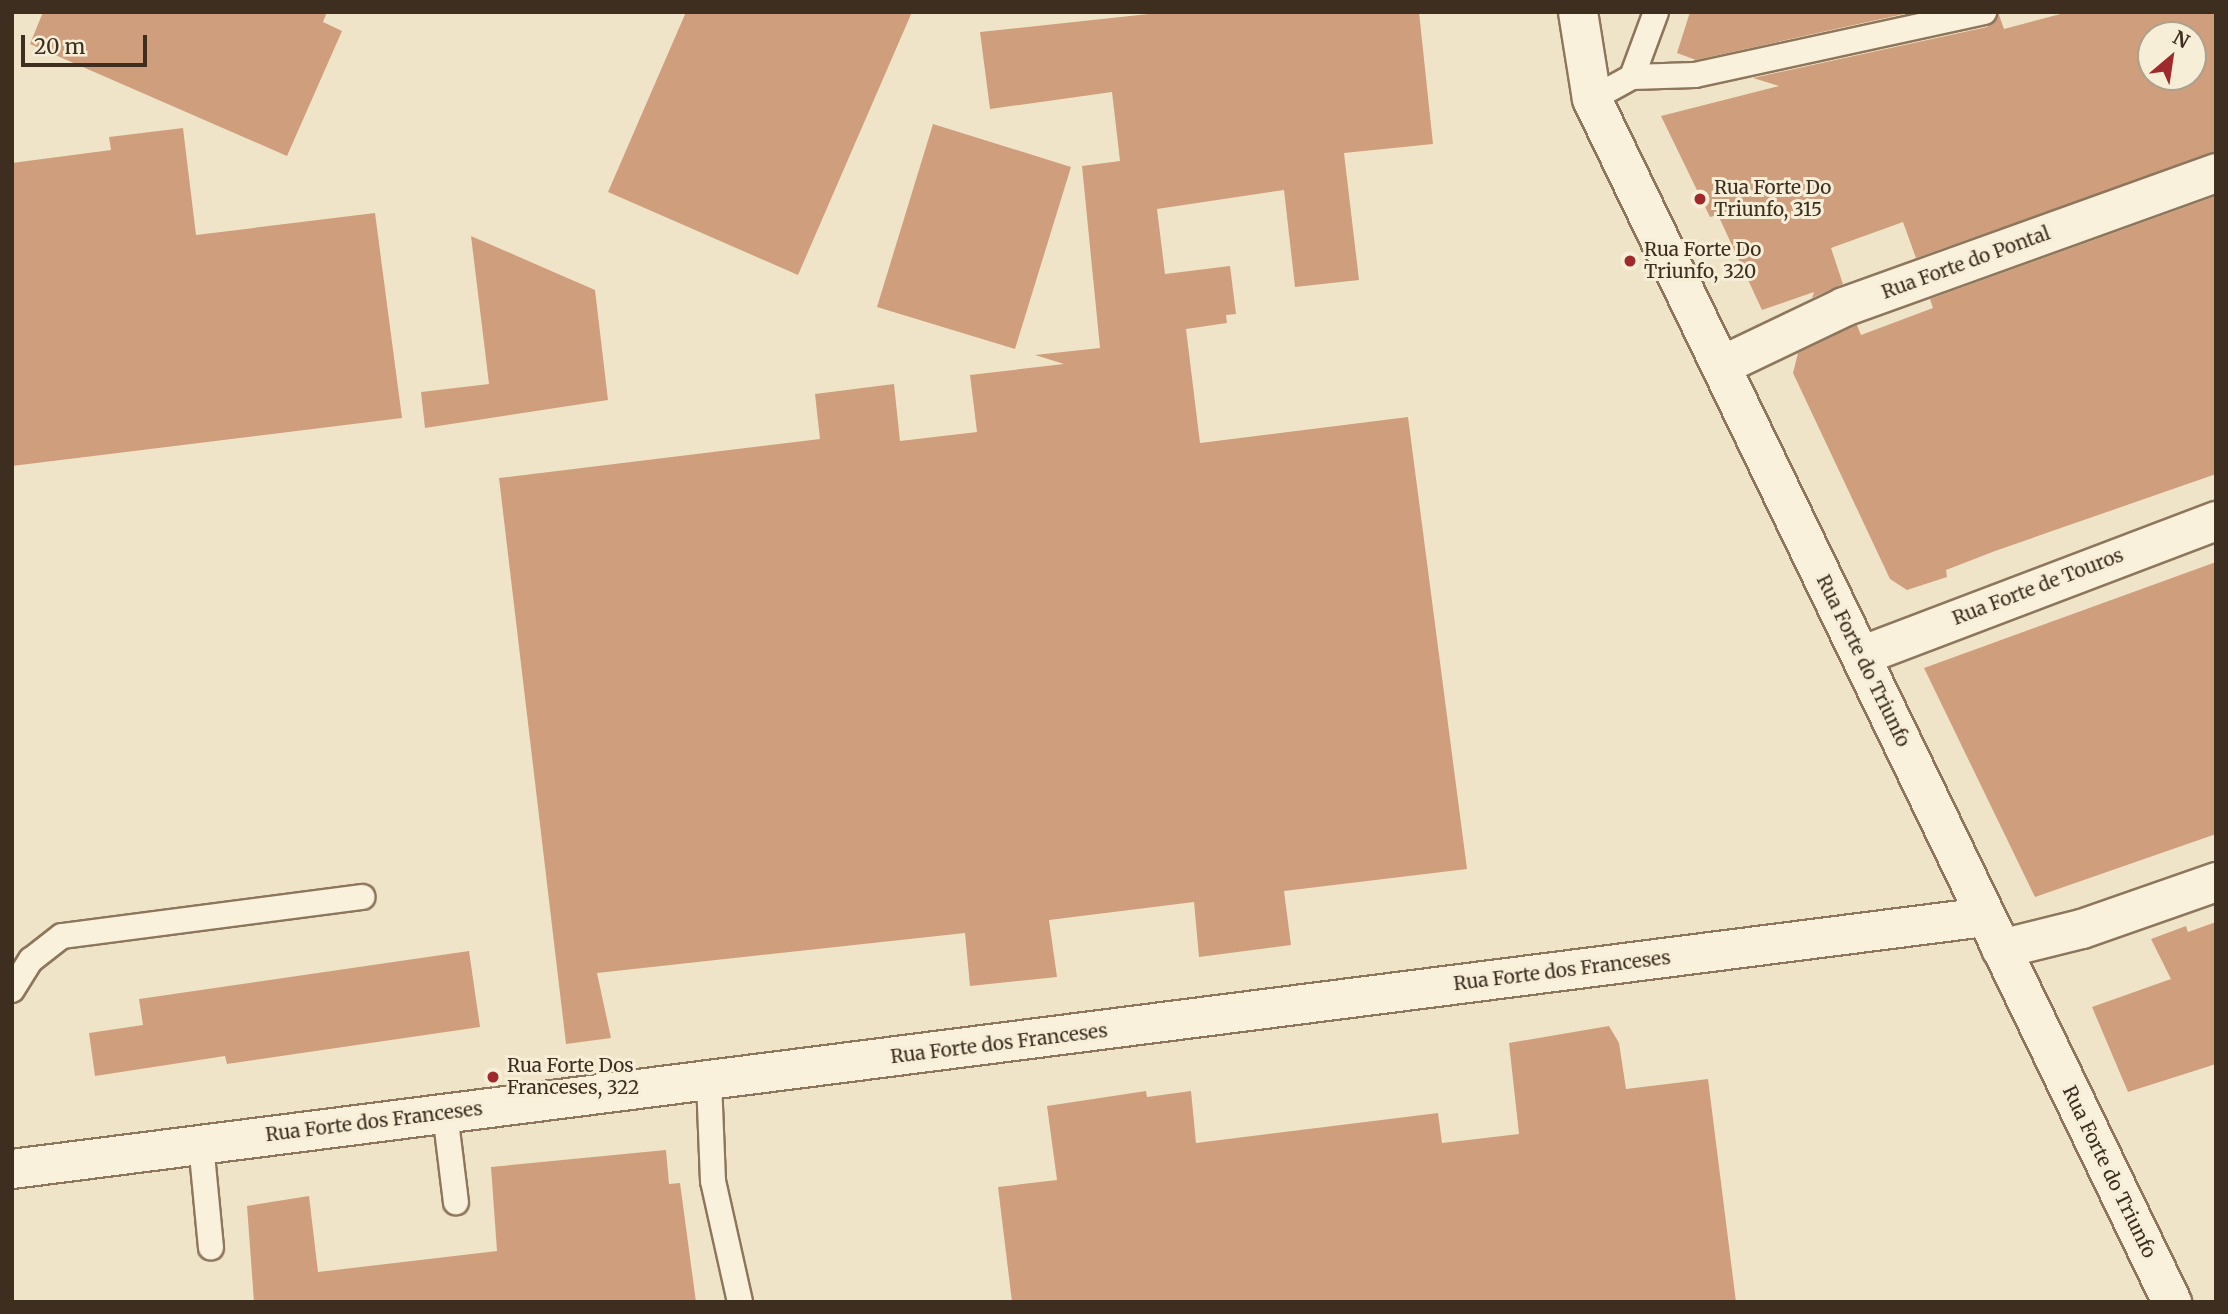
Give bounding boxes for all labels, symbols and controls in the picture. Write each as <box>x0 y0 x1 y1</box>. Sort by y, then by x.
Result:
scale bar <box>24 21 150 65</box>
north arrow <box>2137 21 2207 91</box>
text: N <box>2169 25 2194 54</box>
text: 20 m <box>34 33 85 60</box>
place label: Rua Forte Do Triunfo, 315 <box>1714 177 1831 221</box>
marker: Rua Forte Do Triunfo, 315 <box>1692 191 1708 207</box>
street label: Rua Forte do Pontal <box>1879 222 2053 304</box>
place label: Rua Forte Do Triunfo, 320 <box>1644 239 1761 283</box>
marker: Rua Forte Do Triunfo, 320 <box>1622 253 1638 269</box>
street label: Rua Forte de Touros <box>1949 544 2127 630</box>
street label: Rua Forte do Triunfo <box>1811 571 1915 751</box>
street label: Rua Forte dos Franceses <box>1452 946 1672 996</box>
street label: Rua Forte dos Franceses <box>889 1019 1109 1069</box>
place label: Rua Forte Dos Franceses, 322 <box>507 1055 639 1099</box>
marker: Rua Forte Dos Franceses, 322 <box>485 1069 501 1085</box>
street label: Rua Forte do Triunfo <box>2057 1082 2161 1262</box>
street label: Rua Forte dos Franceses <box>264 1097 484 1147</box>

